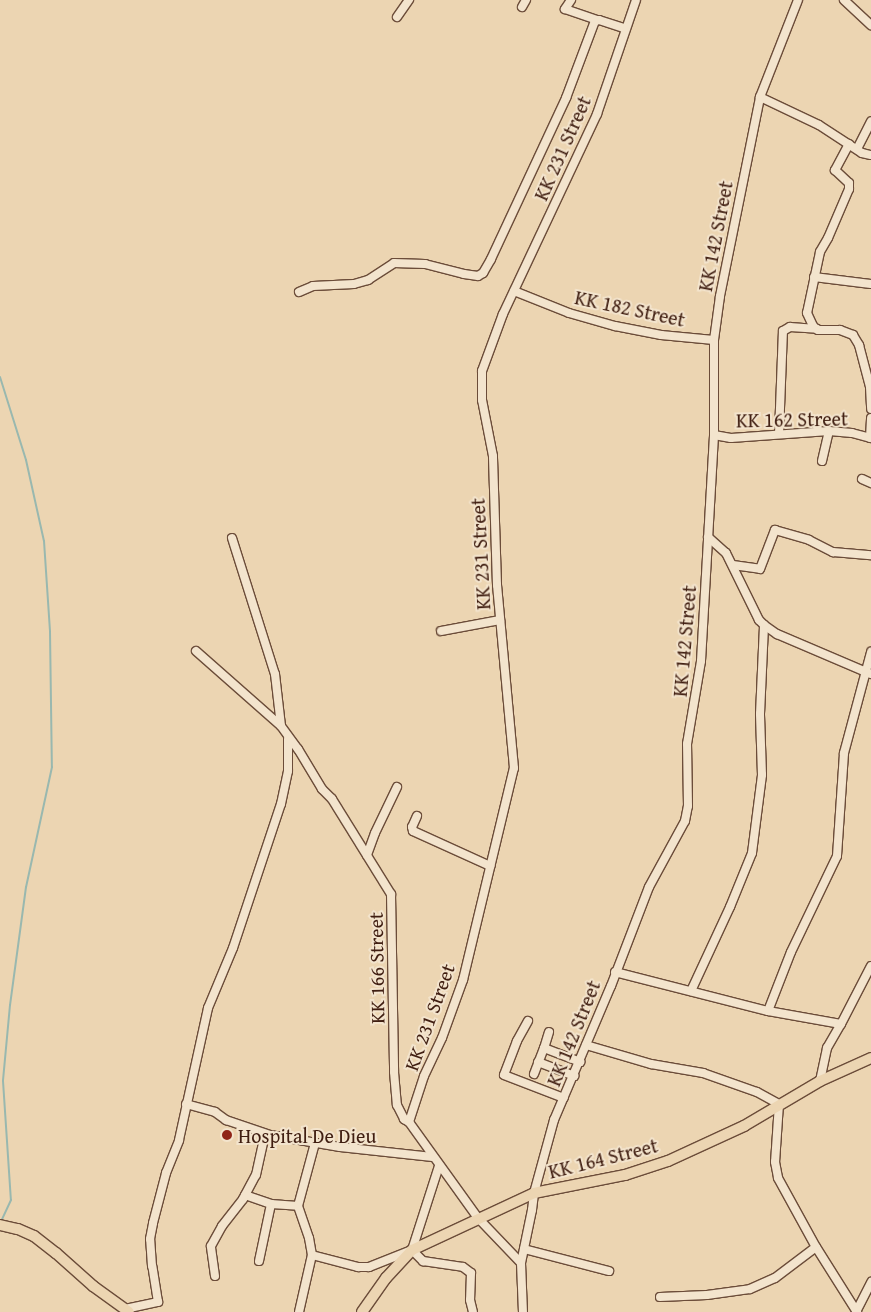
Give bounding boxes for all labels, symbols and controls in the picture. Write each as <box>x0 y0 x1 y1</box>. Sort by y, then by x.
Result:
street label: KK 231 Street <box>528 92 596 204</box>
street label: KK 142 Street <box>693 179 737 293</box>
street label: KK 182 Street <box>573 285 687 331</box>
street label: KK 162 Street <box>736 406 848 432</box>
street label: KK 231 Street <box>465 497 495 611</box>
street label: KK 142 Street <box>667 584 701 698</box>
street label: KK 166 Street <box>363 912 389 1024</box>
street label: KK 231 Street <box>399 960 459 1074</box>
street label: KK 142 Street <box>541 977 605 1089</box>
place label: Hospital De Dieu <box>238 1123 376 1147</box>
marker: Hospital De Dieu <box>220 1128 234 1142</box>
street label: KK 164 Street <box>546 1133 660 1183</box>

